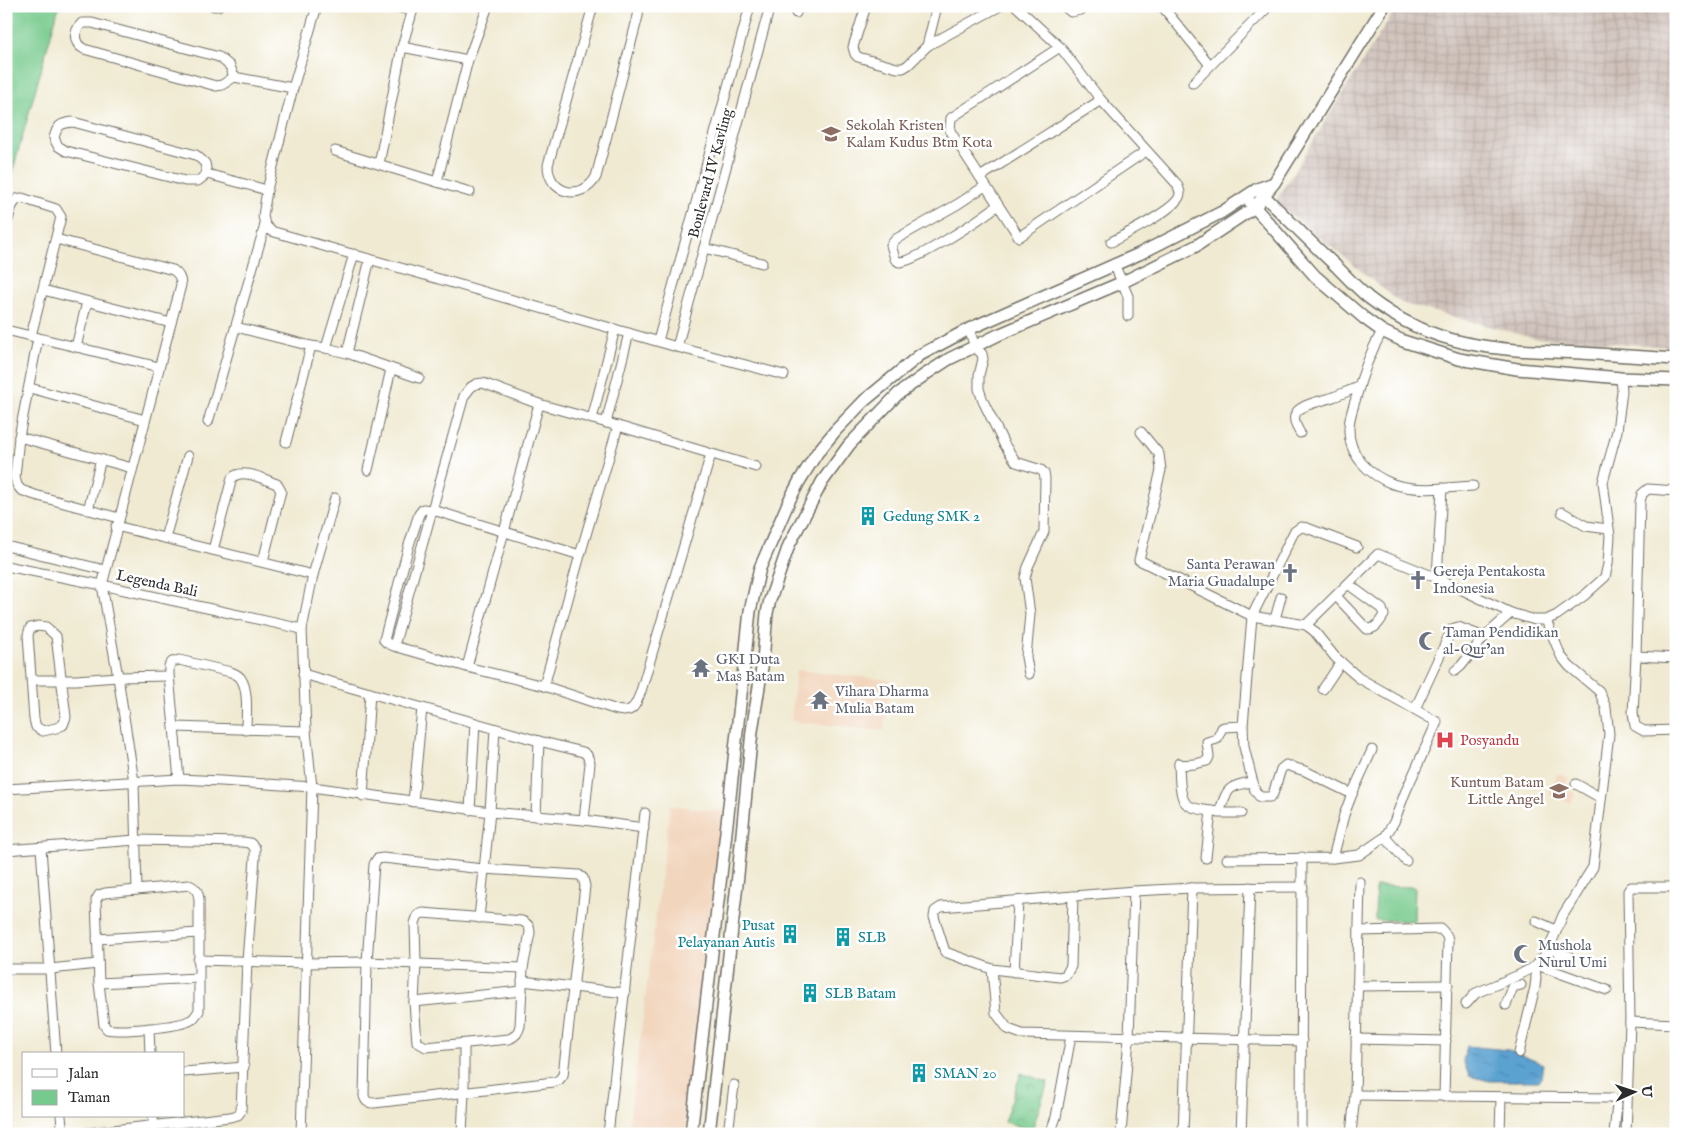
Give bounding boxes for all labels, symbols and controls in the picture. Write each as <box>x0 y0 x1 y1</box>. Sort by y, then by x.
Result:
street label: Boulevard IV Kavling <box>684 105 737 240</box>
place label: Sekolah Kristen Kalam Kudus Btm Kota <box>846 116 993 152</box>
school or university icon: Sekolah Kristen Kalam Kudus Btm Kota <box>820 123 842 145</box>
building icon: Gedung SMK 2 <box>857 505 879 527</box>
place label: Gedung SMK 2 <box>883 507 980 526</box>
place label: Santa Perawan Maria Guadalupe <box>1168 555 1275 591</box>
church icon: Santa Perawan Maria Guadalupe <box>1279 562 1301 584</box>
place label: Gereja Pentakosta Indonesia <box>1433 562 1546 598</box>
street label: Legenda Bali <box>114 566 199 601</box>
church icon: Gereja Pentakosta Indonesia <box>1407 569 1429 591</box>
place label: Taman Pendidikan al-Qur’an <box>1443 623 1558 659</box>
mosque icon: Taman Pendidikan al-Qur’an <box>1417 630 1439 652</box>
place label: GKI Duta Mas Batam <box>716 650 785 686</box>
temple icon: GKI Duta Mas Batam <box>690 657 712 679</box>
place label: Vihara Dharma Mulia Batam <box>834 682 929 718</box>
temple icon: Vihara Dharma Mulia Batam <box>809 689 831 711</box>
hospital icon: Posyandu <box>1434 729 1456 751</box>
place label: Posyandu <box>1460 731 1519 750</box>
place label: Kuntum Batam Little Angel <box>1450 773 1545 809</box>
school or university icon: Kuntum Batam Little Angel <box>1548 780 1570 802</box>
place label: Pusat Pelayanan Autis <box>677 916 775 952</box>
building icon: Pusat Pelayanan Autis <box>779 923 801 945</box>
building icon: SLB <box>832 926 854 948</box>
place label: SLB <box>858 928 886 947</box>
place label: Mushola Nurul Umi <box>1538 936 1607 972</box>
mosque icon: Mushola Nurul Umi <box>1512 943 1534 965</box>
building icon: SLB Batam <box>799 982 821 1004</box>
place label: SLB Batam <box>825 984 897 1003</box>
legend <box>22 1052 185 1118</box>
building icon: SMAN 20 <box>908 1062 930 1084</box>
text: Jalan <box>66 1064 99 1083</box>
place label: SMAN 20 <box>934 1064 997 1083</box>
north arrow <box>1610 1068 1660 1118</box>
text: U <box>1637 1084 1655 1099</box>
text: Taman <box>68 1088 110 1107</box>

